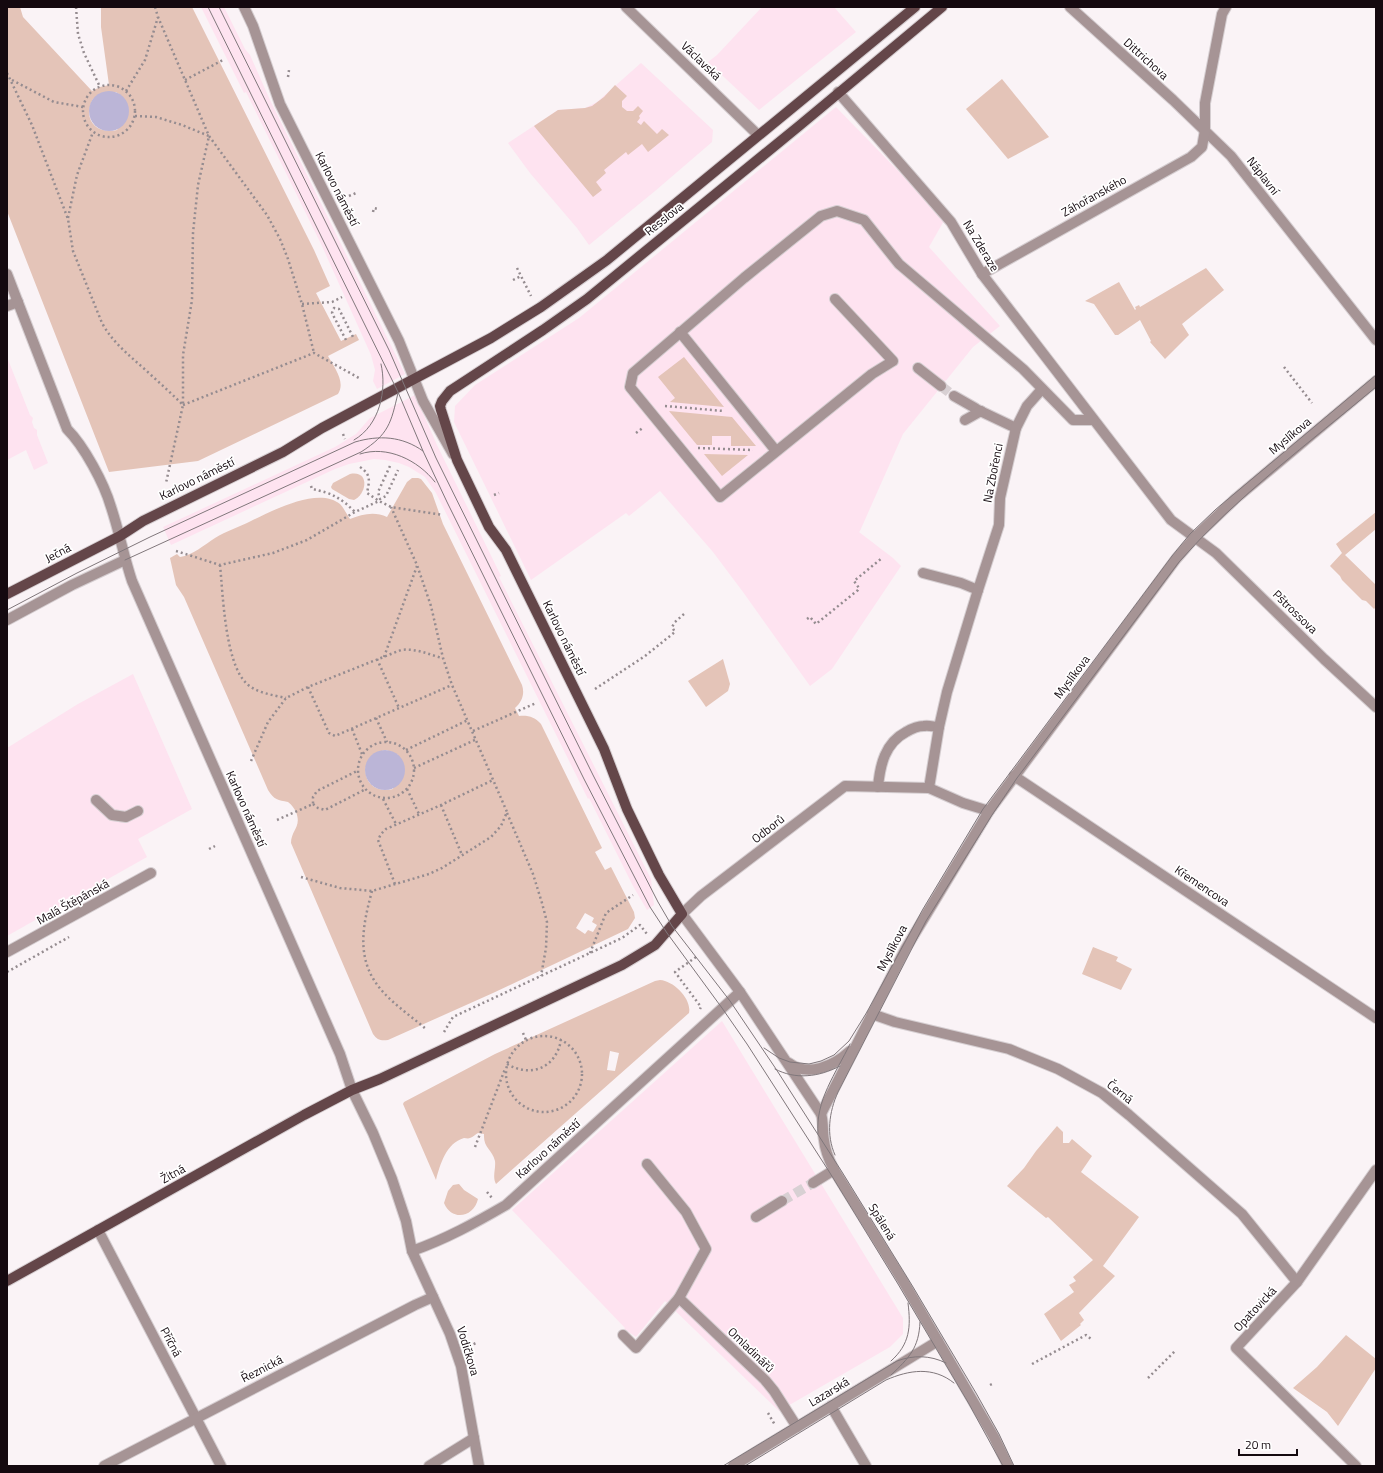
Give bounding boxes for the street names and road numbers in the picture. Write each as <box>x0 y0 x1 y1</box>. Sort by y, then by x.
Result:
street label: Dittrichova <box>1119 33 1173 84</box>
street label: Václavská <box>677 37 726 85</box>
street label: Karlovo náměstí <box>310 148 365 231</box>
street label: Náplavní <box>1242 152 1285 200</box>
street label: Záhořanského <box>1058 170 1130 221</box>
street label: Resslova <box>640 197 687 240</box>
street label: Na Zderaze <box>959 216 1004 275</box>
street label: Myslíkova <box>1264 412 1315 459</box>
street label: Na Zbořenci <box>977 442 1008 504</box>
street label: Karlovo náměstí <box>156 452 239 505</box>
street label: Ječná <box>41 538 74 567</box>
street label: Pštrossova <box>1268 585 1322 638</box>
street label: Karlovo náměstí <box>538 597 591 680</box>
street label: Myslíkova <box>1049 651 1094 703</box>
street label: Karlovo náměstí <box>221 768 272 851</box>
street label: Odborů <box>747 810 788 848</box>
street label: Křemencova <box>1171 860 1233 911</box>
street label: Malá Štěpánská <box>33 874 112 929</box>
street label: Myslíkova <box>871 921 912 974</box>
street label: Černá <box>1103 1075 1138 1108</box>
street label: Karlovo náměstí <box>511 1113 585 1183</box>
street label: Žitná <box>157 1159 189 1188</box>
street label: Spálená <box>864 1200 901 1244</box>
street label: Opatovická <box>1229 1282 1281 1336</box>
street label: Omladinářů <box>724 1322 779 1377</box>
street label: Příčná <box>156 1323 187 1360</box>
street label: Vodičkova <box>452 1324 485 1378</box>
street label: Řeznická <box>237 1350 286 1387</box>
street label: Lazarská <box>805 1372 853 1411</box>

